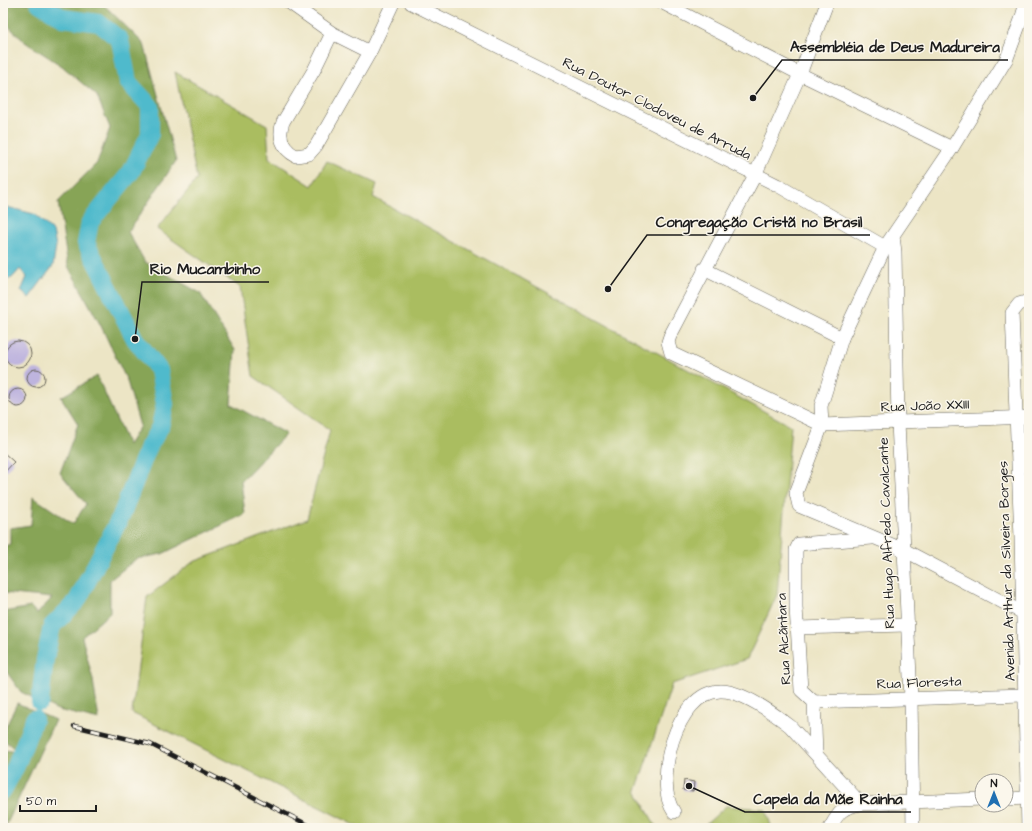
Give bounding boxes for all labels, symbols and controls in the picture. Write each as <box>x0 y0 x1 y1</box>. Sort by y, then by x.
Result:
callout: Assembléia de Deus Madureira <box>782 33 1008 60</box>
text: Assembléia de Deus Madureira <box>790 37 1000 58</box>
street label: Rua Doutor Clodoveu de Arruda <box>559 52 754 165</box>
callout: Congregação Cristã no Brasil <box>647 208 870 235</box>
text: Congregação Cristã no Brasil <box>656 212 863 235</box>
callout: Rio Mucambinho <box>142 255 269 282</box>
text: Rio Mucambinho <box>150 259 261 280</box>
street label: Rua João XXIII <box>880 394 970 418</box>
street label: Rua Hugo Alfredo Cavalcante <box>874 437 900 629</box>
street label: Avenida Arthur da Silveira Borges <box>993 460 1021 682</box>
street label: Rua Alcãntara <box>772 593 796 685</box>
street label: Rua Floresta <box>876 672 962 694</box>
north arrow <box>974 773 1014 813</box>
text: N <box>991 776 998 791</box>
callout: Capela da Mãe Rainha <box>745 785 911 812</box>
scale bar <box>20 787 96 813</box>
text: Capela da Mãe Rainha <box>753 789 903 810</box>
text: 50 m <box>26 793 57 810</box>

